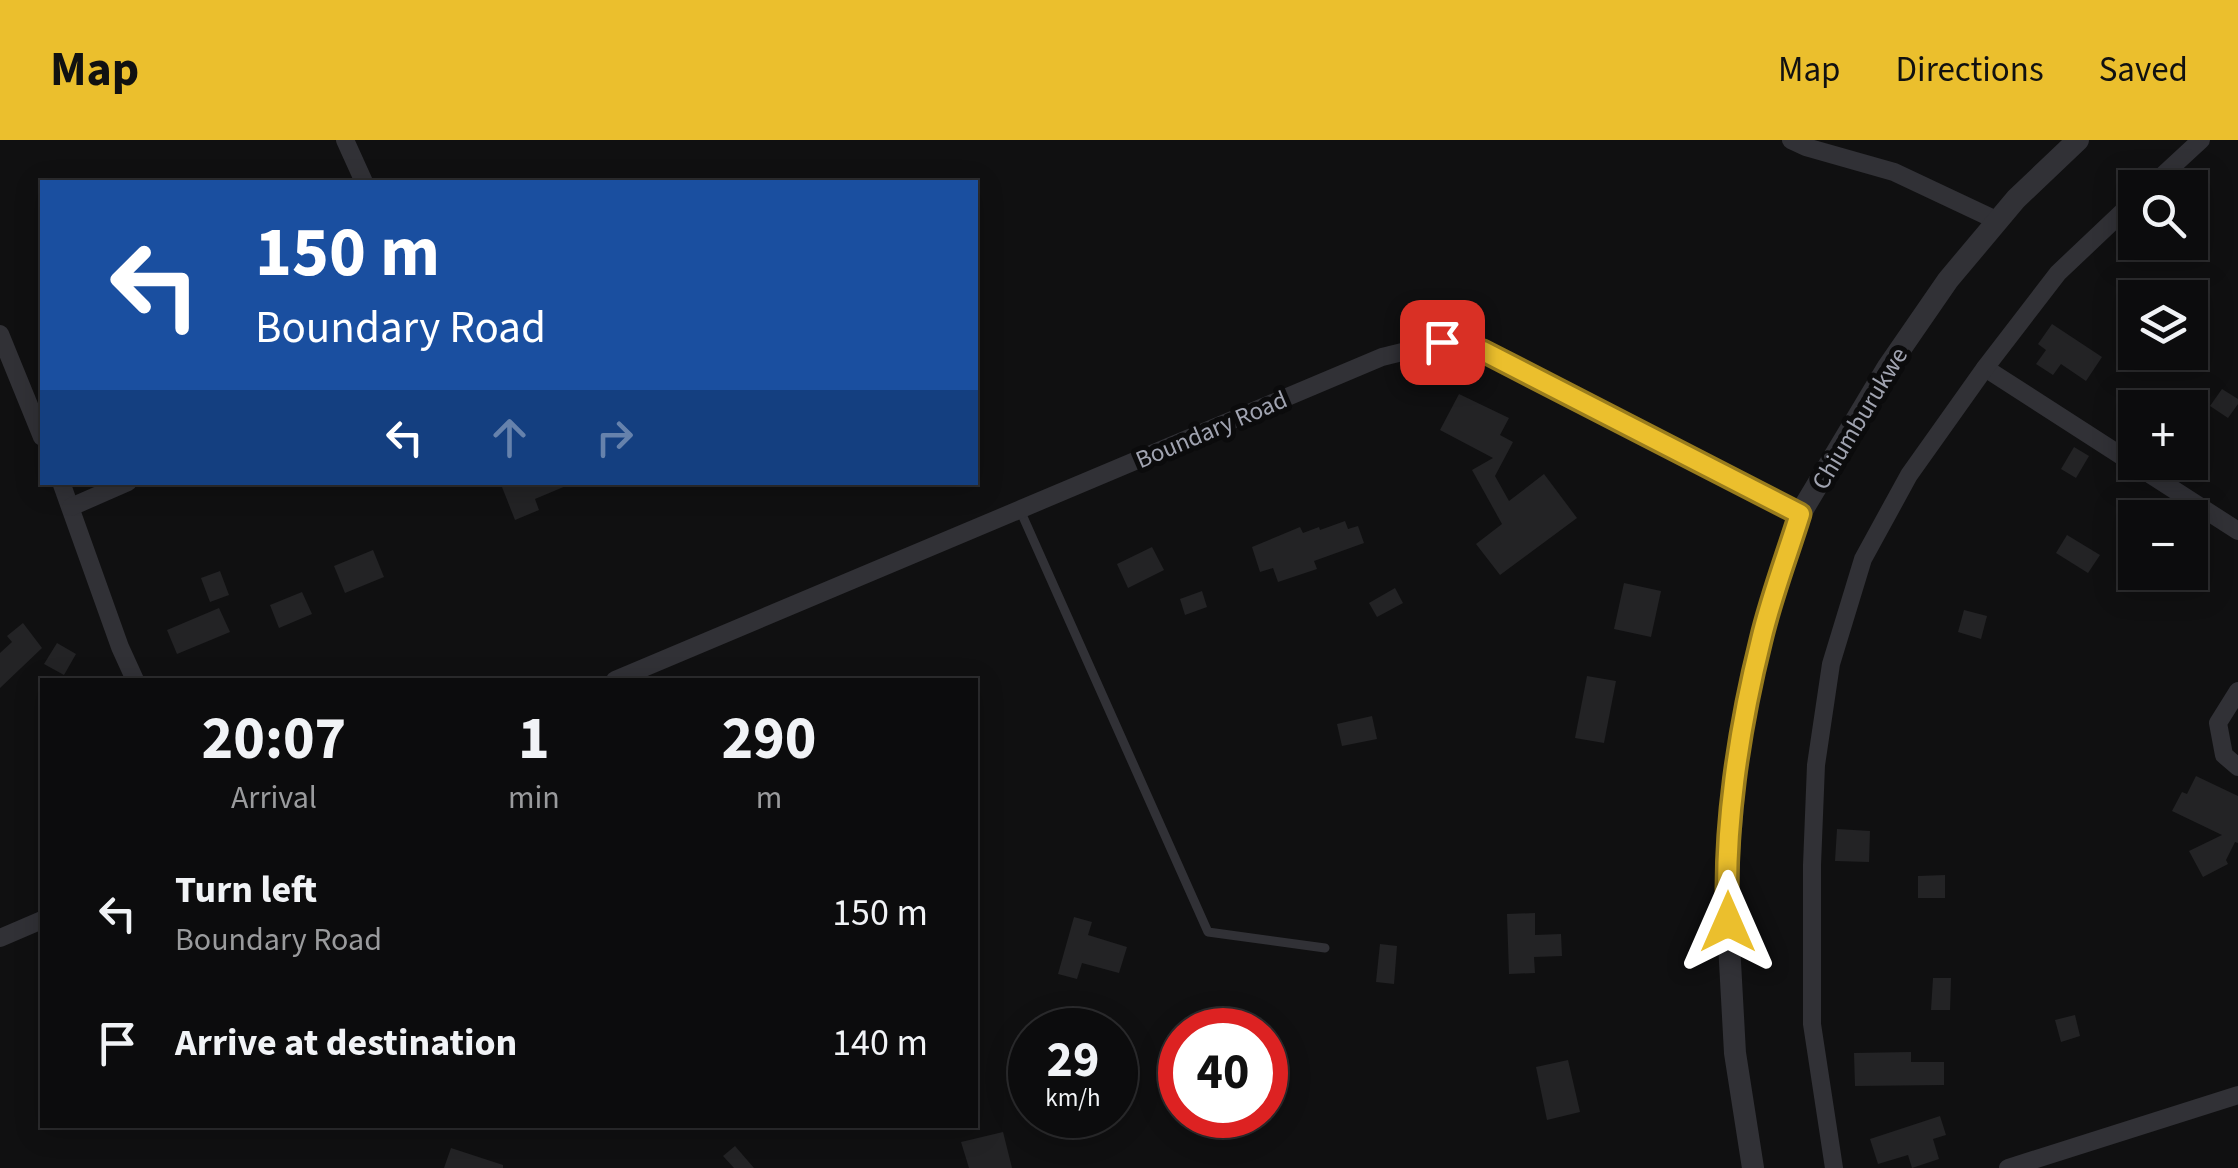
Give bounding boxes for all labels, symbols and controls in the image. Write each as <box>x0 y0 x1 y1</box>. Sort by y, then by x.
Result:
text: Map <box>50 36 139 104</box>
text: Map <box>1778 45 1841 95</box>
text: Directions <box>1896 45 2044 95</box>
text: Saved <box>2099 45 2188 95</box>
map controls <box>2118 170 2208 590</box>
button: search <box>2118 170 2208 260</box>
text: 150 m <box>255 203 440 303</box>
icon: left <box>90 220 220 350</box>
button: layers <box>2118 280 2208 370</box>
text: Boundary Road <box>255 296 546 360</box>
pin <box>1400 300 1485 385</box>
icon: arrive <box>1415 315 1470 370</box>
street label: Chiumburukwe <box>1803 340 1917 497</box>
street label: Boundary Road <box>1130 382 1293 478</box>
button: + <box>2118 390 2208 480</box>
icon: left <box>377 410 432 465</box>
icon: ahead <box>482 410 537 465</box>
icon: right <box>587 410 642 465</box>
button: − <box>2118 500 2208 590</box>
text: 20:07 <box>202 697 346 782</box>
text: 1 <box>518 697 550 782</box>
text: 290 <box>721 697 816 782</box>
text: Arrival <box>231 775 317 821</box>
text: min <box>508 775 560 821</box>
text: m <box>756 775 782 821</box>
text: Turn left <box>175 863 317 917</box>
position arrow <box>1676 870 1780 974</box>
icon: left <box>90 886 145 941</box>
text: 150 m <box>832 886 928 940</box>
text: Boundary Road <box>175 917 382 963</box>
speed limit sign: 40 <box>1158 1008 1288 1138</box>
icon: arrive <box>90 1016 145 1071</box>
text: Arrive at destination <box>175 1016 517 1070</box>
text: 140 m <box>832 1016 928 1070</box>
text: 29 <box>1047 1025 1099 1096</box>
text: km/h <box>1045 1080 1101 1116</box>

